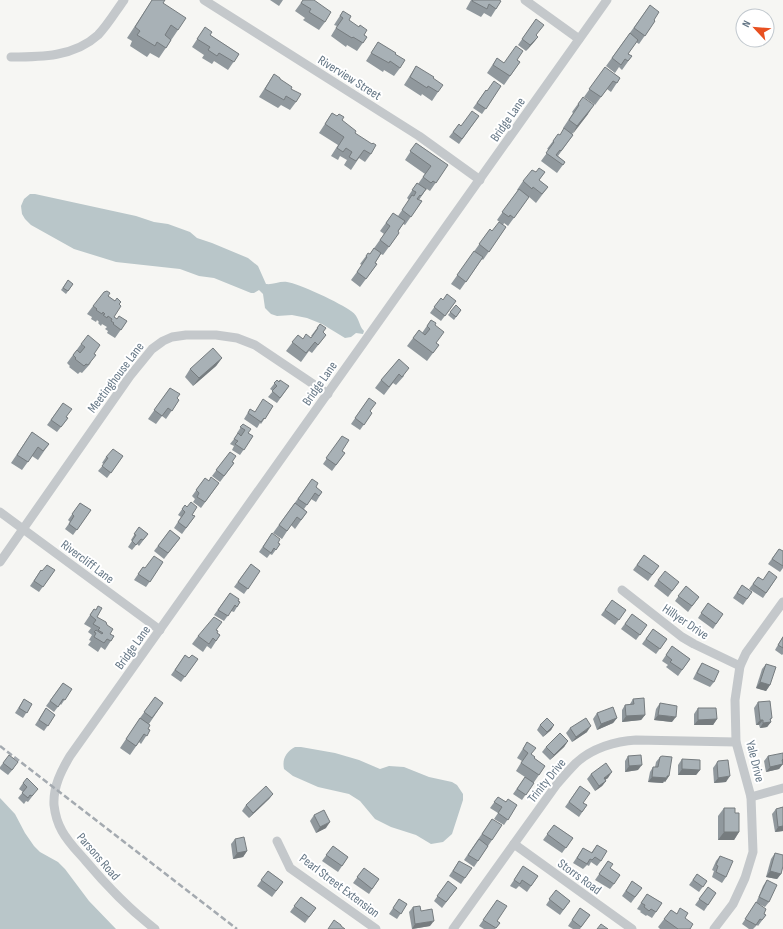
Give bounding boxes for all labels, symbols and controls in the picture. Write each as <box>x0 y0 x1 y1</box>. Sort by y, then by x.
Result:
north arrow <box>735 8 775 48</box>
text: N <box>739 18 754 29</box>
street label: Riverview Street <box>315 52 384 104</box>
street label: Bridge Lane <box>487 94 529 145</box>
street label: Meetinghouse Lane <box>84 339 148 416</box>
street label: Bridge Lane <box>299 358 341 409</box>
street label: Rivercliff Lane <box>58 537 117 587</box>
street label: Hillyer Drive <box>659 601 712 643</box>
street label: Bridge Lane <box>112 623 154 673</box>
street label: Yale Drive <box>742 739 768 784</box>
street label: Trinity Drive <box>524 755 569 806</box>
street label: Parsons Road <box>73 830 123 884</box>
street label: Pearl Street Extension <box>296 850 383 921</box>
street label: Storrs Road <box>554 855 605 898</box>

